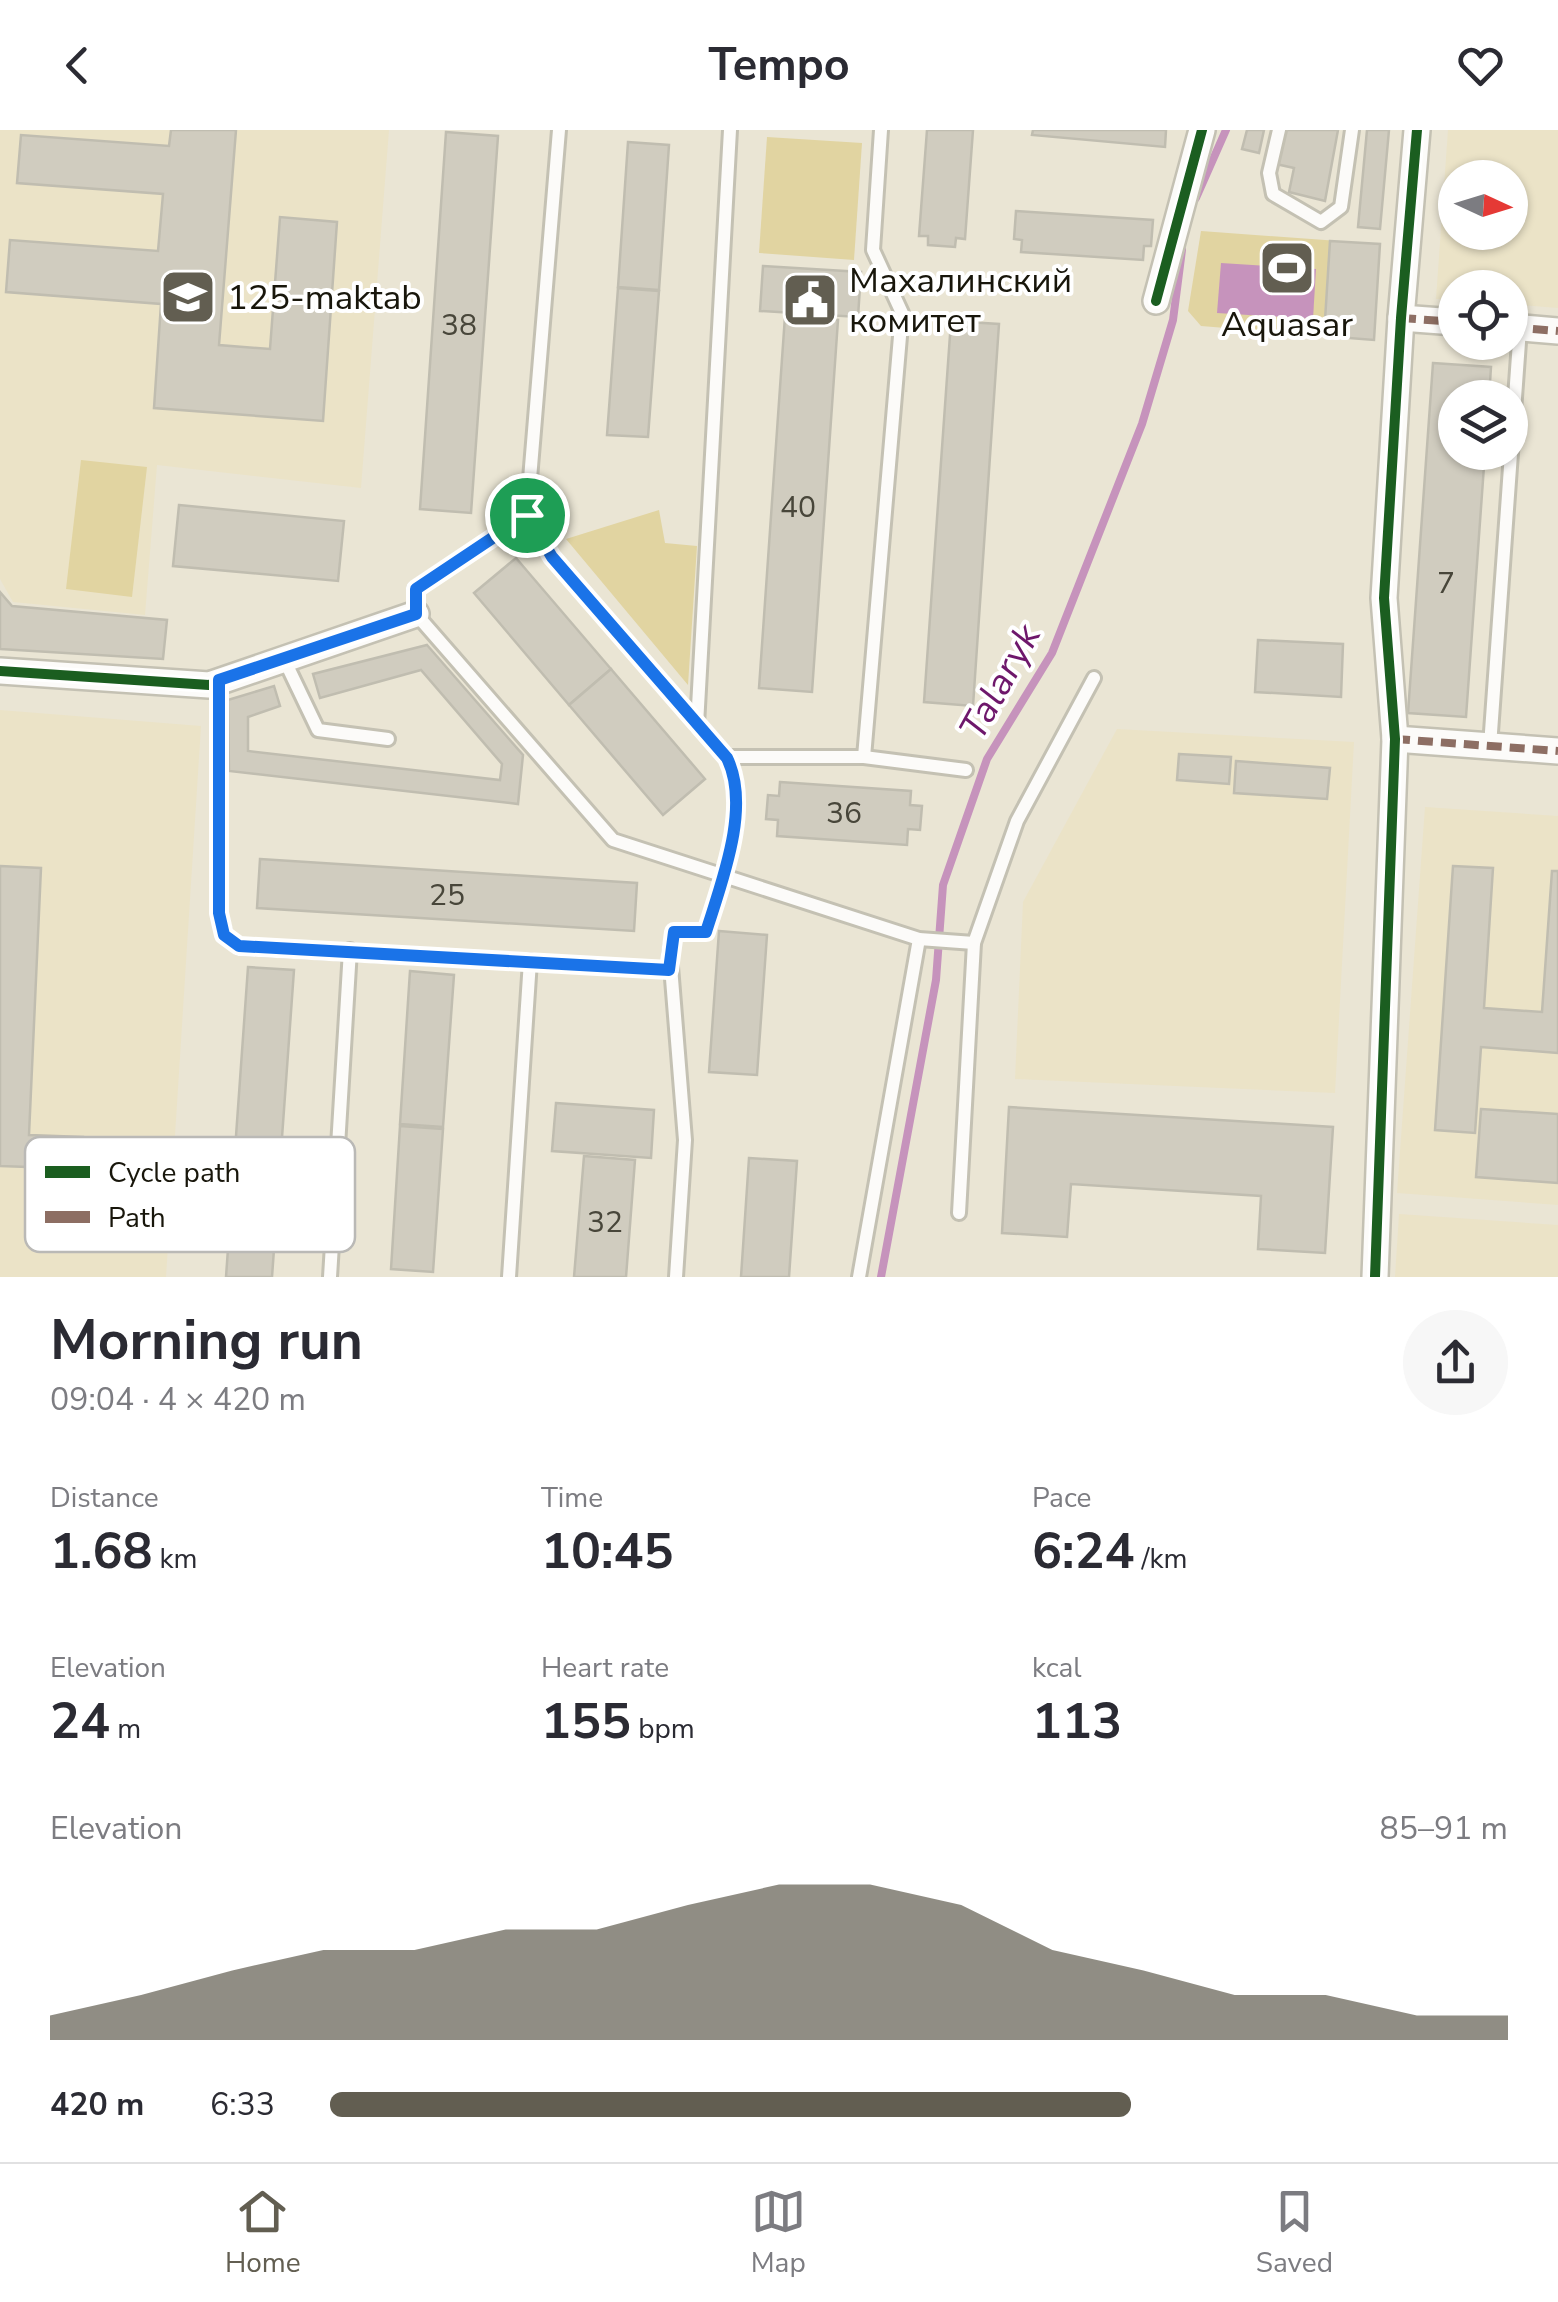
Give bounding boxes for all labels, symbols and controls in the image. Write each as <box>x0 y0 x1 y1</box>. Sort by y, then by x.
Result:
text: Tempo <box>708 35 850 96</box>
icon: back <box>50 38 105 93</box>
icon: heart <box>1453 38 1508 93</box>
north arrow <box>1438 160 1528 250</box>
map controls <box>1438 160 1528 470</box>
sports icon: Aquasar <box>1257 238 1317 298</box>
place label: Махалинский комитет <box>849 257 1072 344</box>
school or university icon: 125-maktab <box>158 267 218 327</box>
public building icon: Махалинский комитет <box>780 270 840 330</box>
button: locate <box>1438 270 1528 360</box>
place label: 125-maktab <box>227 274 422 321</box>
place label: Aquasar <box>1221 301 1353 348</box>
house number: 38 <box>441 305 477 346</box>
button: layers <box>1438 380 1528 470</box>
pin <box>485 473 570 558</box>
house number: 40 <box>780 487 816 528</box>
icon: arrive <box>500 488 555 543</box>
house number: 7 <box>1437 563 1455 604</box>
water label: Talaryk <box>947 614 1053 749</box>
house number: 36 <box>826 793 862 834</box>
house number: 25 <box>429 875 465 916</box>
legend <box>25 1137 355 1252</box>
text: Cycle path <box>108 1154 240 1192</box>
text: Path <box>108 1199 166 1237</box>
house number: 32 <box>587 1202 623 1243</box>
text: Morning run <box>50 1303 363 1378</box>
button: share <box>1403 1310 1508 1415</box>
text: 09:04 · 4 × 420 m <box>50 1378 306 1421</box>
text: Distance <box>50 1479 159 1517</box>
text: Time <box>541 1479 603 1517</box>
text: Pace <box>1032 1479 1091 1517</box>
text: 1.68 <box>50 1517 152 1586</box>
text: 10:45 <box>541 1517 673 1586</box>
text: 6:24 <box>1032 1517 1134 1586</box>
text: km <box>152 1540 198 1578</box>
text: /km <box>1134 1540 1187 1578</box>
text: Elevation <box>50 1649 166 1687</box>
text: Heart rate <box>541 1649 669 1687</box>
text: kcal <box>1032 1649 1082 1687</box>
text: 24 <box>50 1687 110 1756</box>
text: 155 <box>541 1687 631 1756</box>
text: 113 <box>1032 1687 1122 1756</box>
text: m <box>110 1710 141 1748</box>
text: bpm <box>631 1710 695 1748</box>
text: Elevation <box>50 1807 183 1850</box>
text: 85–91 m <box>1380 1807 1508 1850</box>
text: 420 m <box>50 2083 144 2126</box>
text: 6:33 <box>210 2083 275 2126</box>
tab: Home <box>225 2184 301 2282</box>
tab: Map <box>751 2184 806 2282</box>
tab: Saved <box>1256 2184 1333 2282</box>

